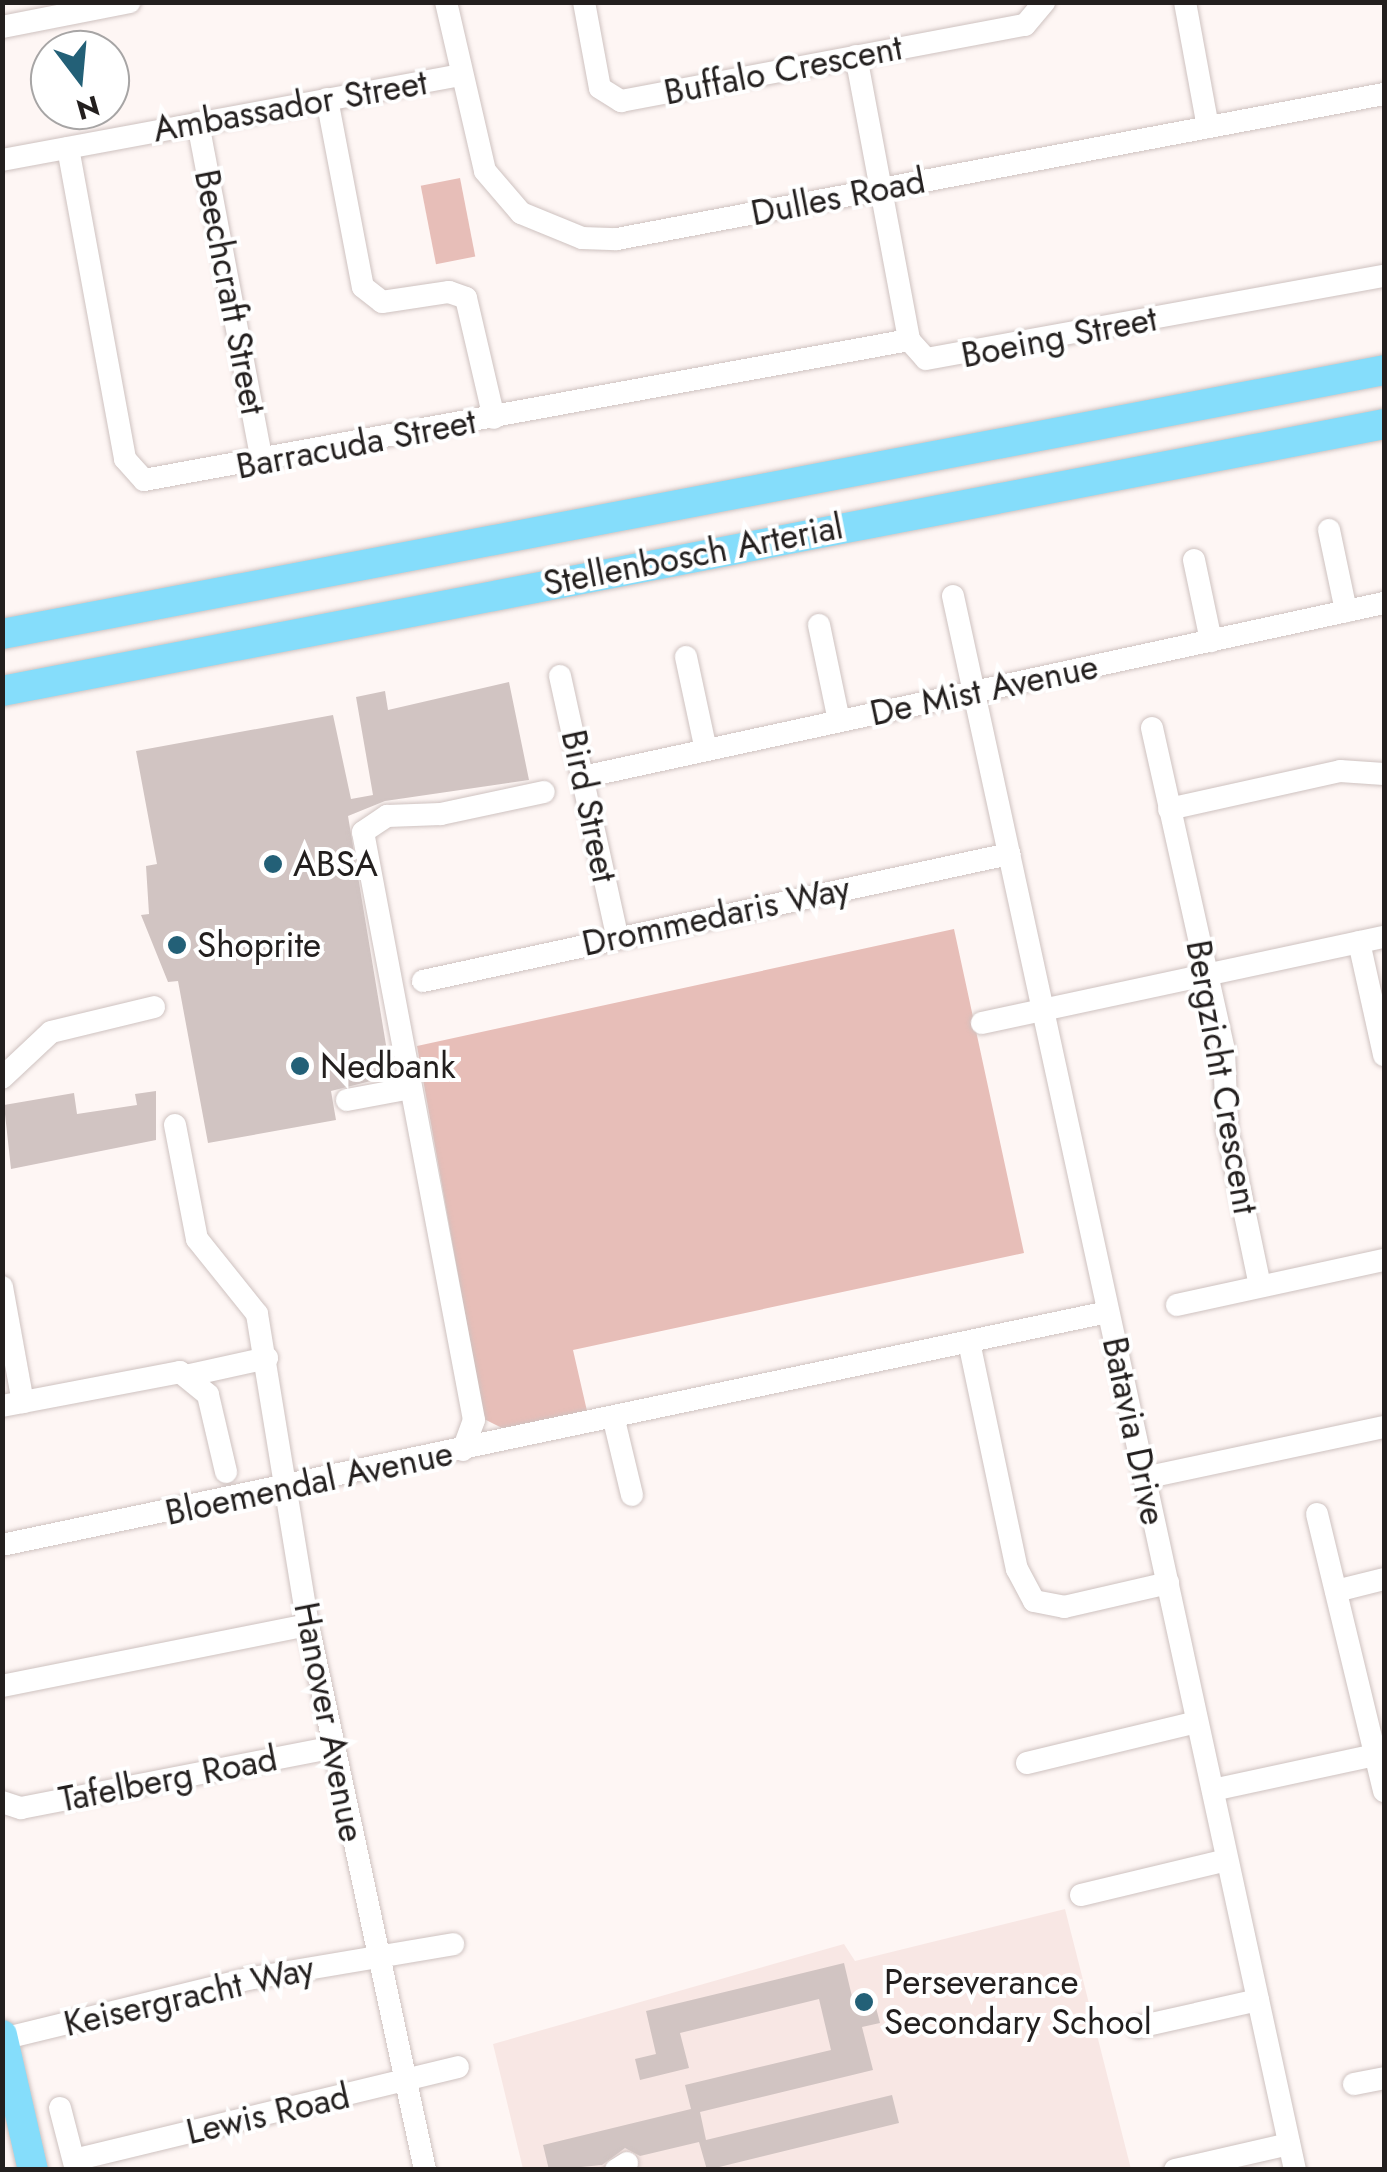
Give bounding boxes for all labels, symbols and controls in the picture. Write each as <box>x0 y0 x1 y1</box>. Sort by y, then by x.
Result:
street label: Buffalo Crescent <box>660 26 906 114</box>
north arrow <box>30 30 130 130</box>
street label: Ambassador Street <box>150 61 430 151</box>
text: N <box>72 85 104 130</box>
street label: Dulles Road <box>747 160 929 234</box>
street label: Beechcraft Street <box>186 166 274 418</box>
street label: Boeing Street <box>958 297 1160 377</box>
street label: Barracuda Street <box>233 400 479 488</box>
street label: Stellenbosch Arterial <box>540 505 846 605</box>
street label: De Mist Avenue <box>866 645 1102 735</box>
street label: Bird Street <box>552 726 626 886</box>
place label: ABSA <box>293 843 378 885</box>
marker: ABSA <box>262 853 284 875</box>
street label: Drommedaris Way <box>578 867 854 965</box>
place label: Shoprite <box>197 924 321 966</box>
marker: Shoprite <box>166 934 188 956</box>
street label: Bergzicht Crescent <box>1177 937 1267 1217</box>
place label: Nedbank <box>320 1045 456 1087</box>
marker: Nedbank <box>289 1055 311 1077</box>
street label: Batavia Drive <box>1094 1333 1174 1529</box>
street label: Bloemendal Avenue <box>161 1432 457 1534</box>
street label: Hanover Avenue <box>285 1599 373 1845</box>
street label: Tafelberg Road <box>55 1737 281 1821</box>
street label: Keisergracht Way <box>60 1947 318 2045</box>
place label: Perseverance Secondary School <box>884 1961 1152 2043</box>
marker: Perseverance Secondary School <box>853 1991 875 2013</box>
street label: Lewis Road <box>182 2075 354 2153</box>

